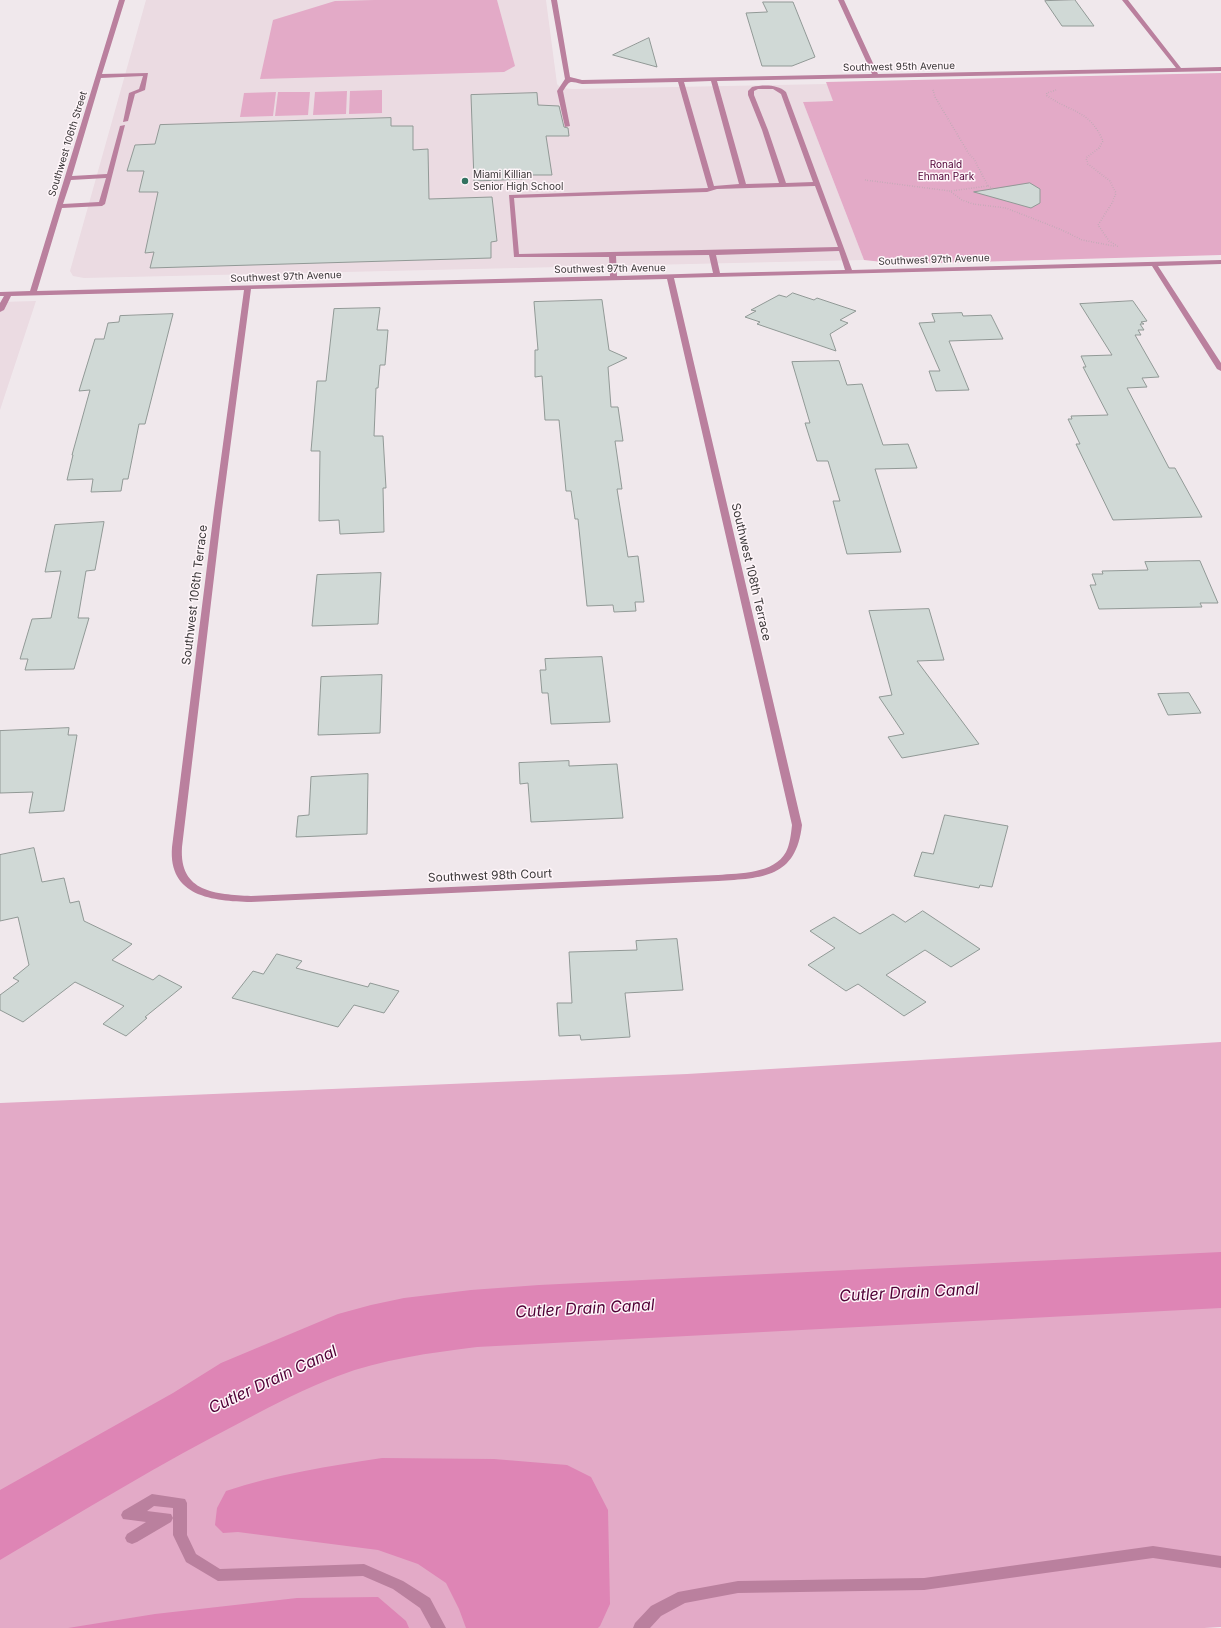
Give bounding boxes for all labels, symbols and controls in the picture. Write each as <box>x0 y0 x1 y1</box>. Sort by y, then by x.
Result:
street label: Southwest 95th Avenue <box>843 60 955 74</box>
street label: Southwest 106th Street <box>46 90 90 198</box>
park label: Ronald Ehman Park <box>918 159 974 182</box>
place label: Miami Killian Senior High School <box>473 169 563 192</box>
marker: Miami Killian Senior High School <box>460 176 470 186</box>
street label: Southwest 97th Avenue <box>878 252 990 268</box>
street label: Southwest 97th Avenue <box>554 262 666 276</box>
street label: Southwest 97th Avenue <box>230 269 342 285</box>
street label: Southwest 108th Terrace <box>728 502 774 642</box>
street label: Southwest 106th Terrace <box>179 524 211 666</box>
street label: Southwest 98th Court <box>428 867 552 885</box>
water label: Cutler Drain Canal <box>839 1280 979 1306</box>
water label: Cutler Drain Canal <box>515 1296 655 1322</box>
water label: Cutler Drain Canal <box>206 1342 340 1418</box>

